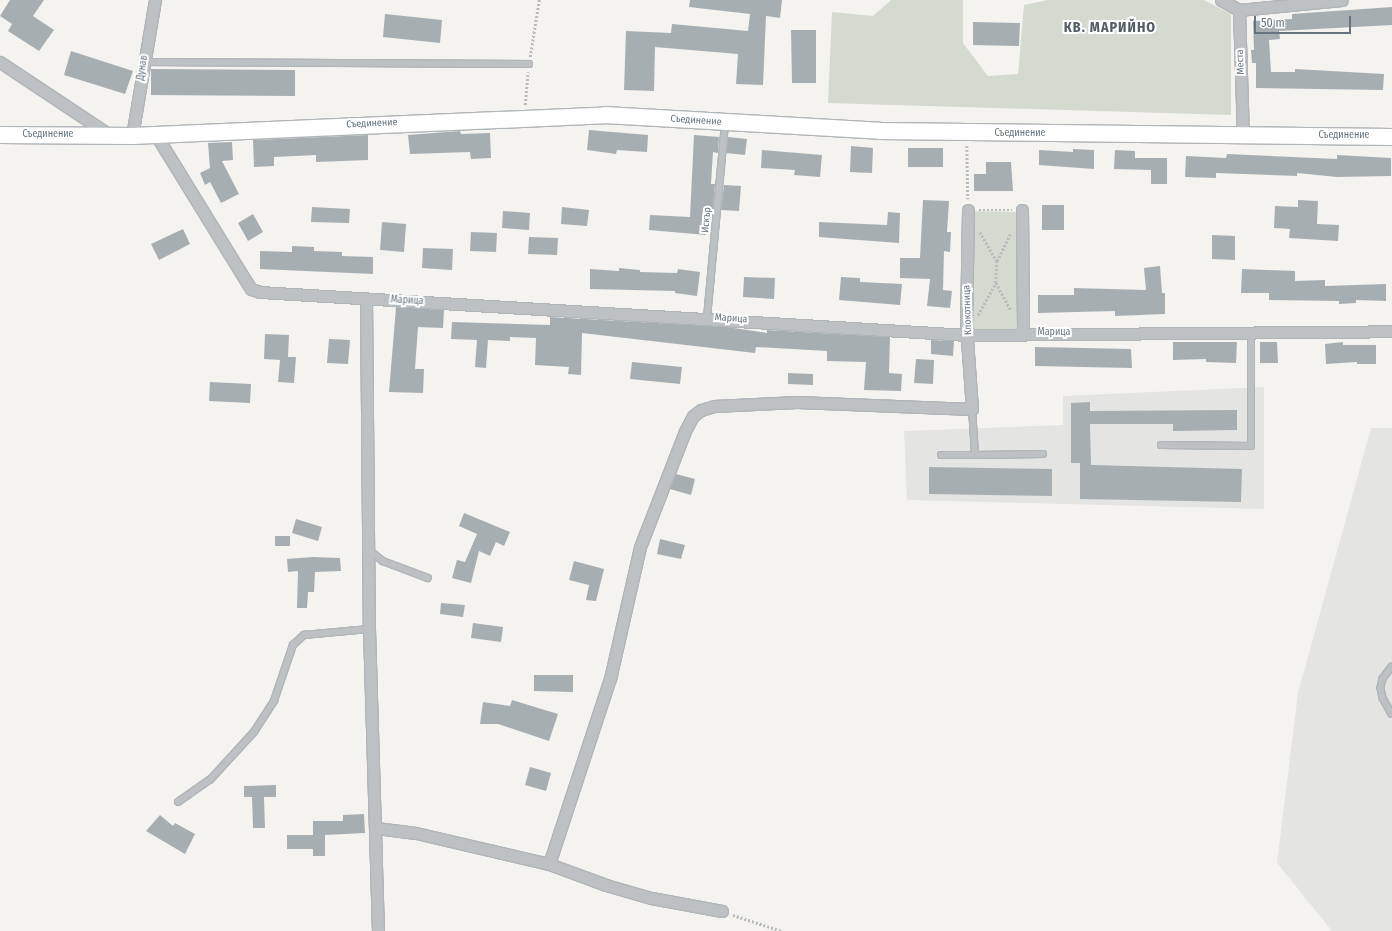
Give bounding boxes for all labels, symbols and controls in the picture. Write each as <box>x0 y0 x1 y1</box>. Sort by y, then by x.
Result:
scale bar <box>1256 8 1353 34</box>
text: 50 m <box>1261 16 1285 30</box>
district label: КВ. МАРИЙНО <box>1064 20 1156 36</box>
street label: Места <box>1235 49 1247 75</box>
street label: Дунав <box>135 55 151 81</box>
street label: Съединение <box>670 113 722 129</box>
street label: Съединение <box>346 117 398 131</box>
street label: Съединение <box>994 128 1046 140</box>
street label: Съединение <box>22 129 74 141</box>
street label: Съединение <box>1318 130 1370 142</box>
street label: Искър <box>700 207 714 233</box>
street label: Клокотница <box>961 285 975 335</box>
street label: Марица <box>390 294 424 308</box>
street label: Марица <box>714 312 748 326</box>
street label: Марица <box>1038 327 1070 339</box>

